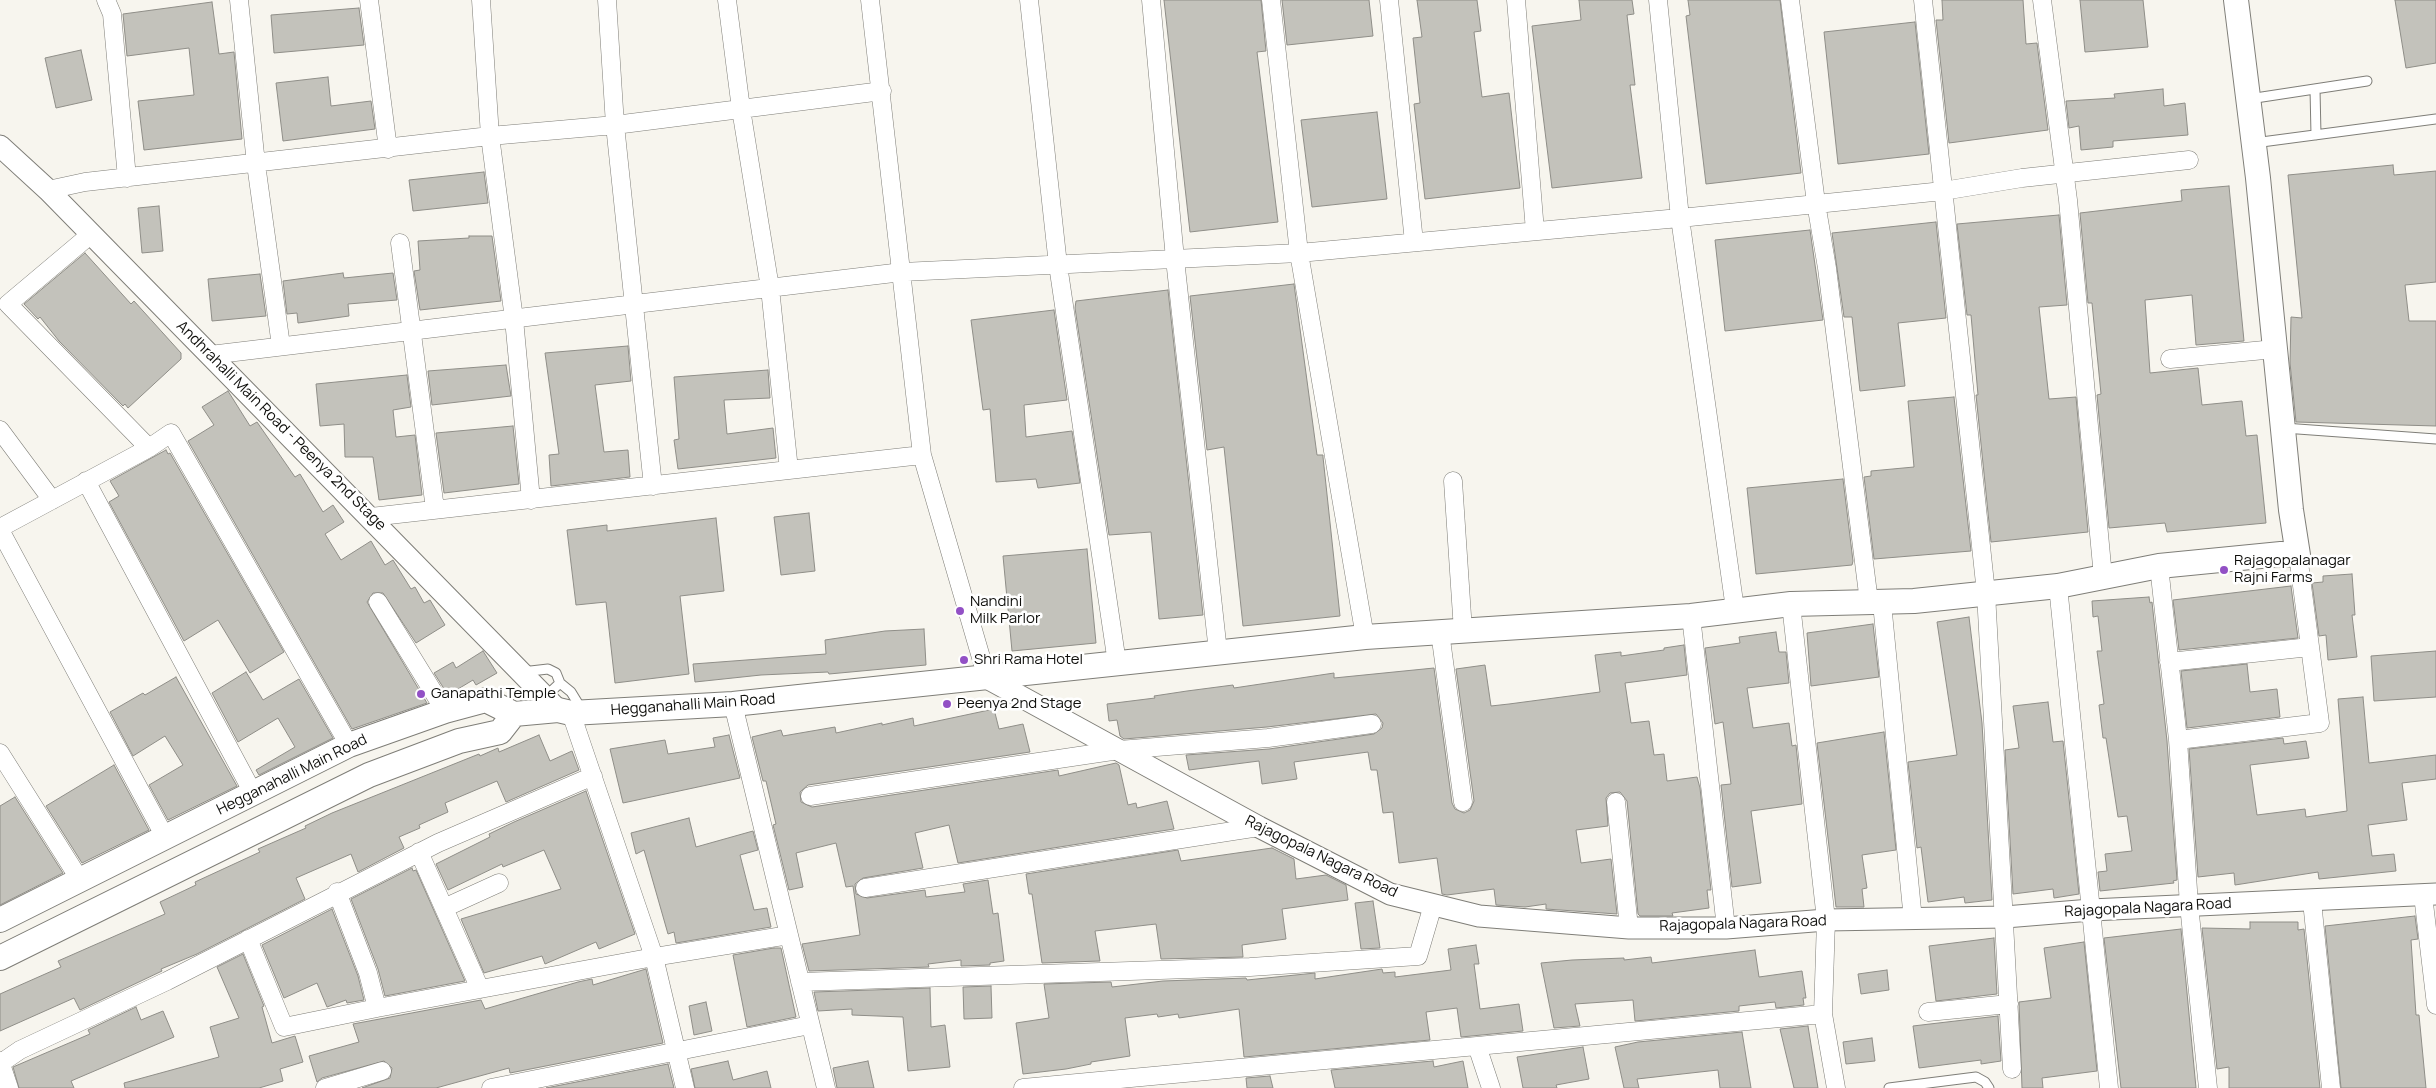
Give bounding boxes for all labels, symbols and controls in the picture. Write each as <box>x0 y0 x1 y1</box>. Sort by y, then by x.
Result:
street label: Andhrahalli Main Road - Peenya 2nd Stage <box>172 317 390 535</box>
place label: Rajagopalanagar Rajni Farms <box>2234 552 2351 587</box>
marker: Rajagopalanagar Rajni Farms <box>2218 564 2230 576</box>
place label: Nandini Milk Parlor <box>970 593 1040 628</box>
marker: Nandini Milk Parlor <box>954 605 966 617</box>
place label: Shri Rama Hotel <box>974 651 1083 669</box>
marker: Shri Rama Hotel <box>958 654 970 666</box>
place label: Ganapathi Temple <box>431 685 556 703</box>
marker: Ganapathi Temple <box>415 688 427 700</box>
street label: Hegganahalli Main Road <box>610 690 776 720</box>
place label: Peenya 2nd Stage <box>957 695 1081 713</box>
marker: Peenya 2nd Stage <box>941 698 953 710</box>
street label: Hegganahalli Main Road <box>214 731 370 819</box>
street label: Rajagopala Nagara Road <box>1242 812 1400 902</box>
street label: Rajagopala Nagara Road <box>2064 895 2232 921</box>
street label: Rajagopala Nagara Road <box>1659 912 1827 936</box>

